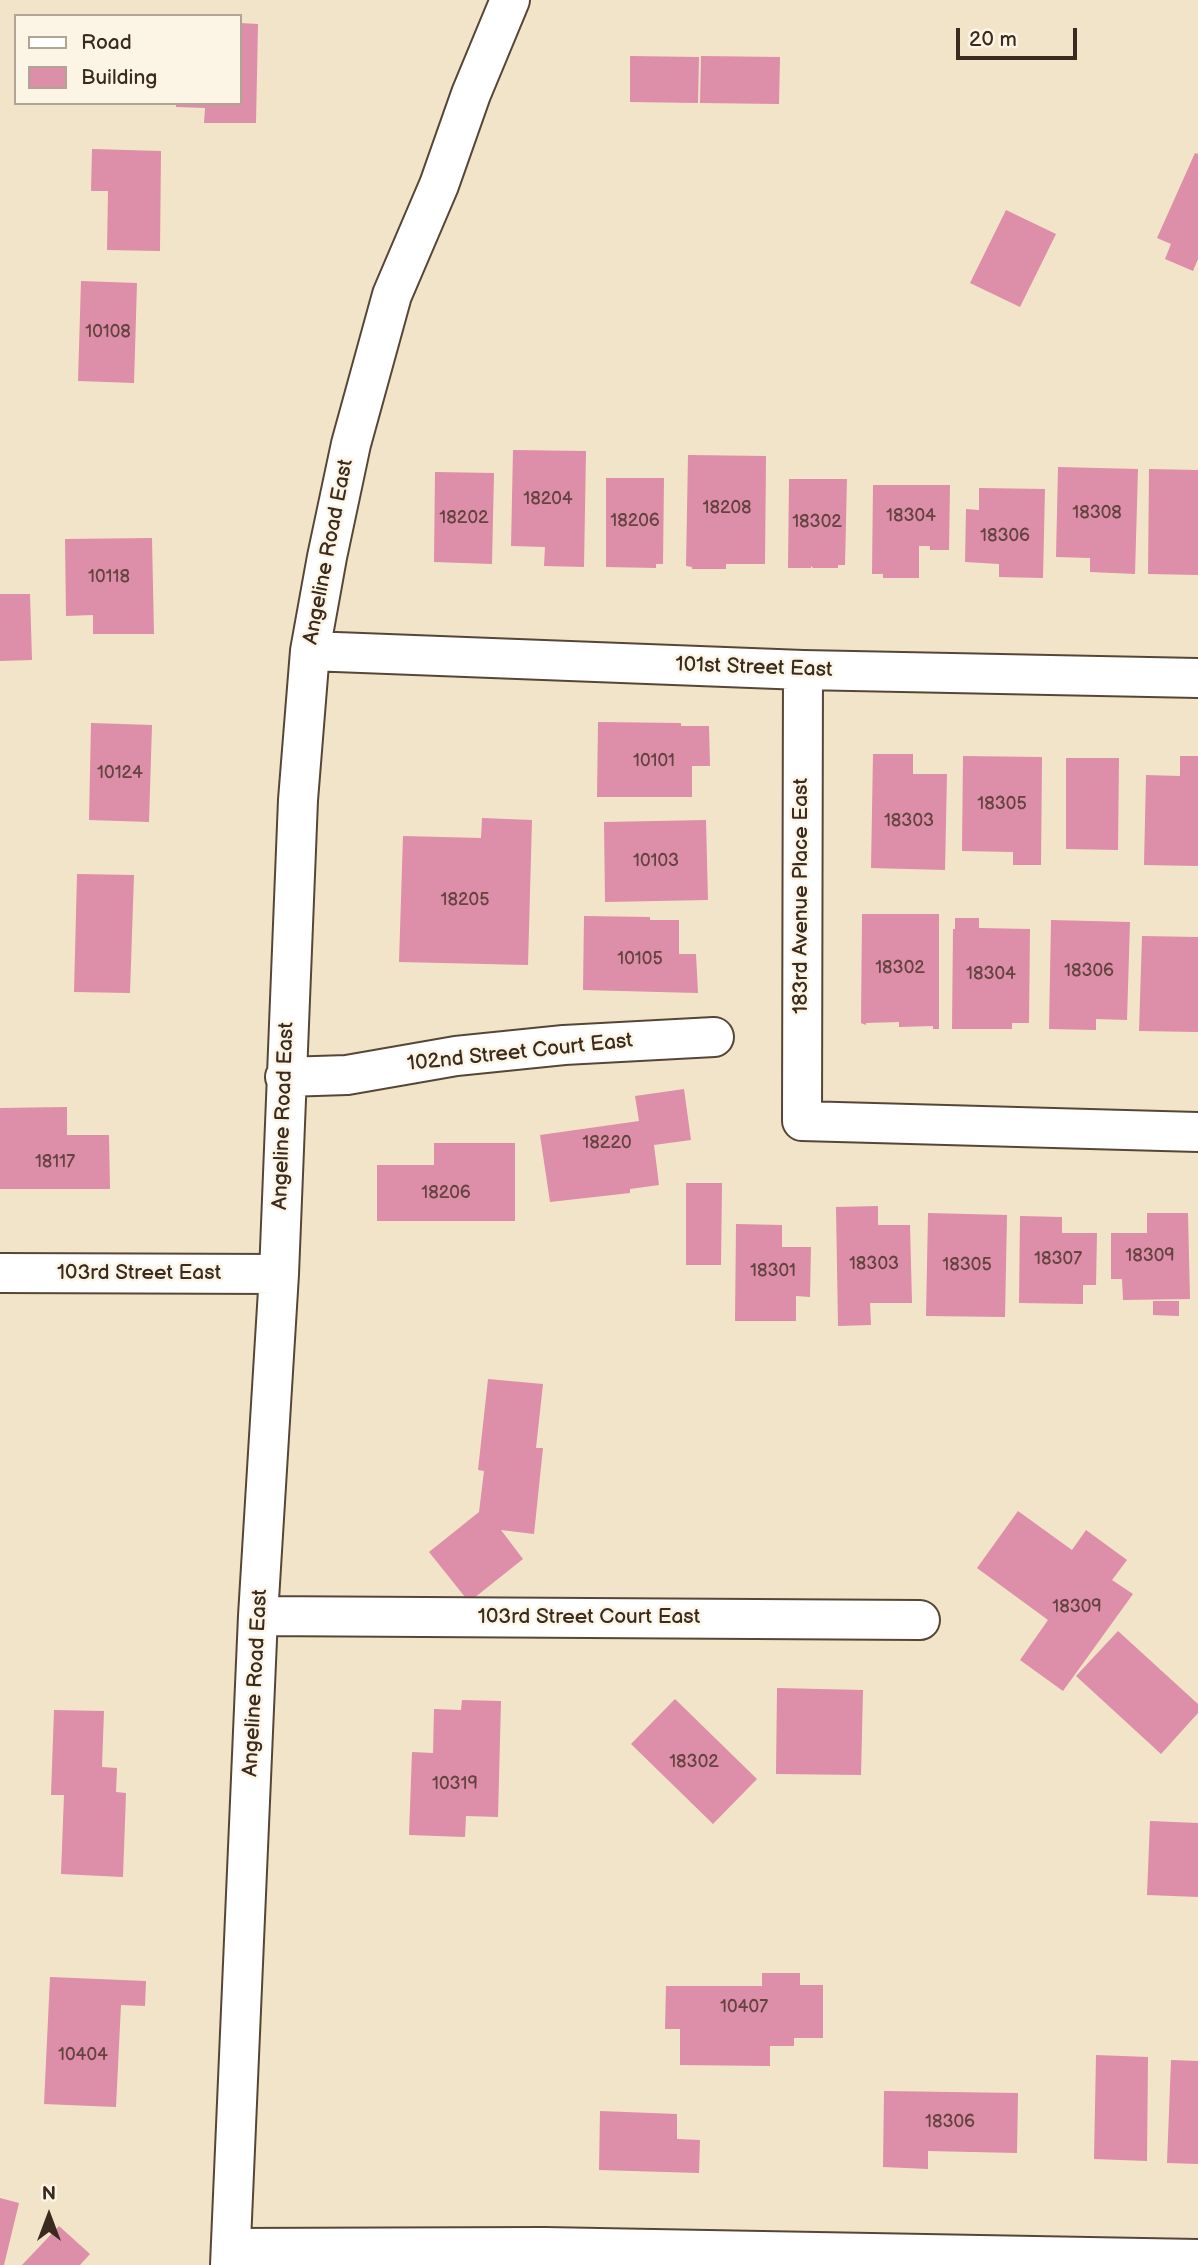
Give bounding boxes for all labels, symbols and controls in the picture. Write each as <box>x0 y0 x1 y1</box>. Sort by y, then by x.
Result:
legend <box>14 14 242 105</box>
scale bar <box>960 14 1081 58</box>
text: 20 m <box>969 27 1017 52</box>
text: Road <box>81 30 132 55</box>
text: Building <box>81 65 157 90</box>
house number: 10108 <box>85 321 131 343</box>
street label: Angeline Road East <box>299 457 359 647</box>
house number: 18204 <box>523 488 573 510</box>
house number: 18208 <box>702 497 752 519</box>
house number: 18308 <box>1072 502 1122 524</box>
house number: 18304 <box>886 505 936 527</box>
house number: 18202 <box>439 507 489 529</box>
house number: 18206 <box>610 510 660 532</box>
house number: 18302 <box>792 511 842 533</box>
house number: 18306 <box>980 525 1030 547</box>
house number: 10118 <box>88 566 130 588</box>
street label: 101st Street East <box>675 653 833 683</box>
house number: 10101 <box>633 750 675 772</box>
house number: 10124 <box>97 762 143 784</box>
street label: 183rd Avenue Place East <box>789 778 815 1014</box>
house number: 18305 <box>977 793 1027 815</box>
house number: 18303 <box>884 810 934 832</box>
house number: 10103 <box>633 850 679 872</box>
house number: 18205 <box>441 889 489 911</box>
house number: 10105 <box>617 948 663 970</box>
house number: 18302 <box>875 957 925 979</box>
house number: 18306 <box>1064 960 1114 982</box>
house number: 18304 <box>966 963 1016 985</box>
street label: Angeline Road East <box>268 1022 300 1210</box>
street label: 102nd Street Court East <box>406 1029 634 1077</box>
house number: 18220 <box>582 1132 632 1154</box>
house number: 18117 <box>35 1151 75 1173</box>
house number: 18206 <box>421 1182 471 1204</box>
house number: 18309 <box>1125 1245 1175 1267</box>
house number: 18307 <box>1034 1248 1082 1270</box>
house number: 18303 <box>849 1253 899 1275</box>
house number: 18305 <box>942 1254 992 1276</box>
house number: 18301 <box>750 1260 796 1282</box>
street label: 103rd Street East <box>57 1261 221 1287</box>
street label: Angeline Road East <box>239 1589 273 1777</box>
house number: 18309 <box>1052 1596 1102 1618</box>
street label: 103rd Street Court East <box>478 1605 700 1631</box>
house number: 18302 <box>669 1751 719 1773</box>
house number: 10319 <box>432 1773 478 1795</box>
house number: 10407 <box>720 1996 768 2018</box>
house number: 10404 <box>58 2044 108 2066</box>
house number: 18306 <box>925 2111 975 2133</box>
north arrow <box>14 2181 84 2251</box>
text: N <box>42 2183 56 2206</box>

